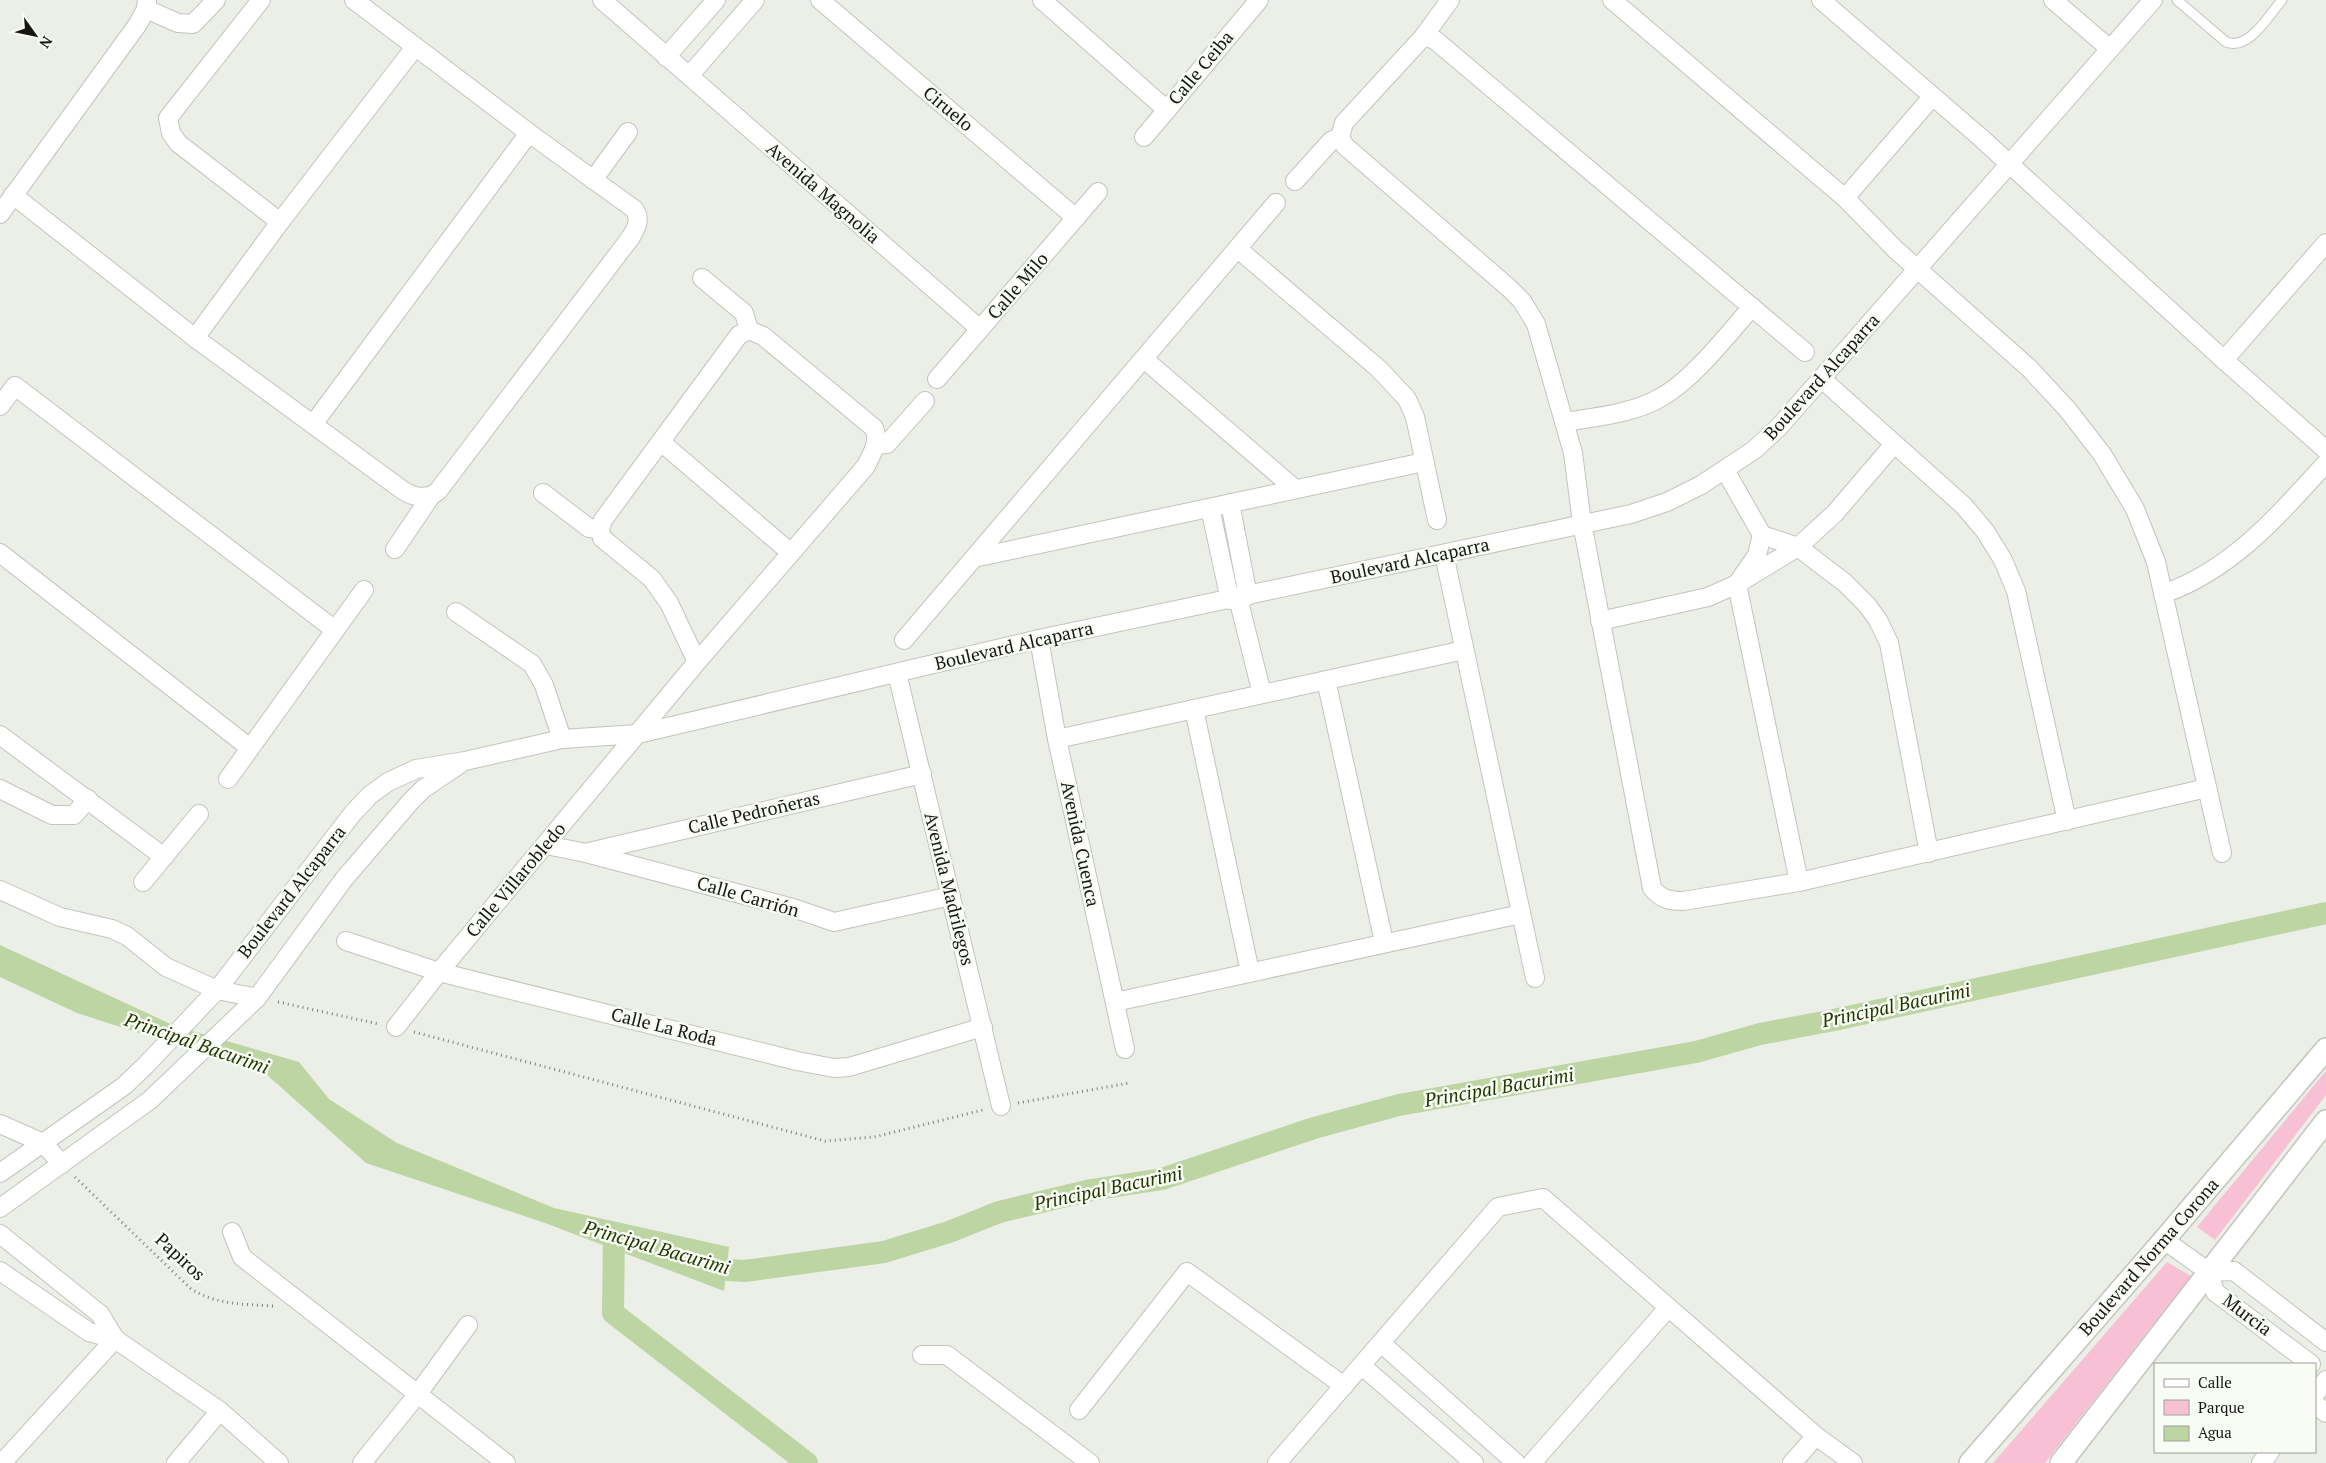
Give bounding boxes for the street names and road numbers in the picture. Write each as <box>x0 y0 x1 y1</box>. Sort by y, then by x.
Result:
street label: Calle Ceiba <box>1162 25 1238 109</box>
street label: Ciruelo <box>918 80 979 136</box>
street label: Avenida Magnolia <box>762 136 886 248</box>
street label: Calle Milo <box>982 247 1053 324</box>
street label: Boulevard Alcaparra <box>1758 308 1884 445</box>
street label: Boulevard Alcaparra <box>1328 531 1492 589</box>
street label: Boulevard Alcaparra <box>932 615 1095 675</box>
street label: Avenida Cuenca <box>1056 779 1106 909</box>
street label: Calle Pedroñeras <box>686 785 822 839</box>
street label: Avenida Madrilegos <box>919 810 981 968</box>
street label: Calle Villarobledo <box>460 817 570 942</box>
street label: Boulevard Alcaparra <box>232 820 351 963</box>
street label: Calle Carrión <box>694 870 803 922</box>
street label: Calle La Roda <box>609 1001 720 1051</box>
street label: Boulevard Norma Corona <box>2073 1172 2223 1340</box>
street label: Papiros <box>151 1227 211 1286</box>
street label: Murcia <box>2218 1288 2277 1341</box>

